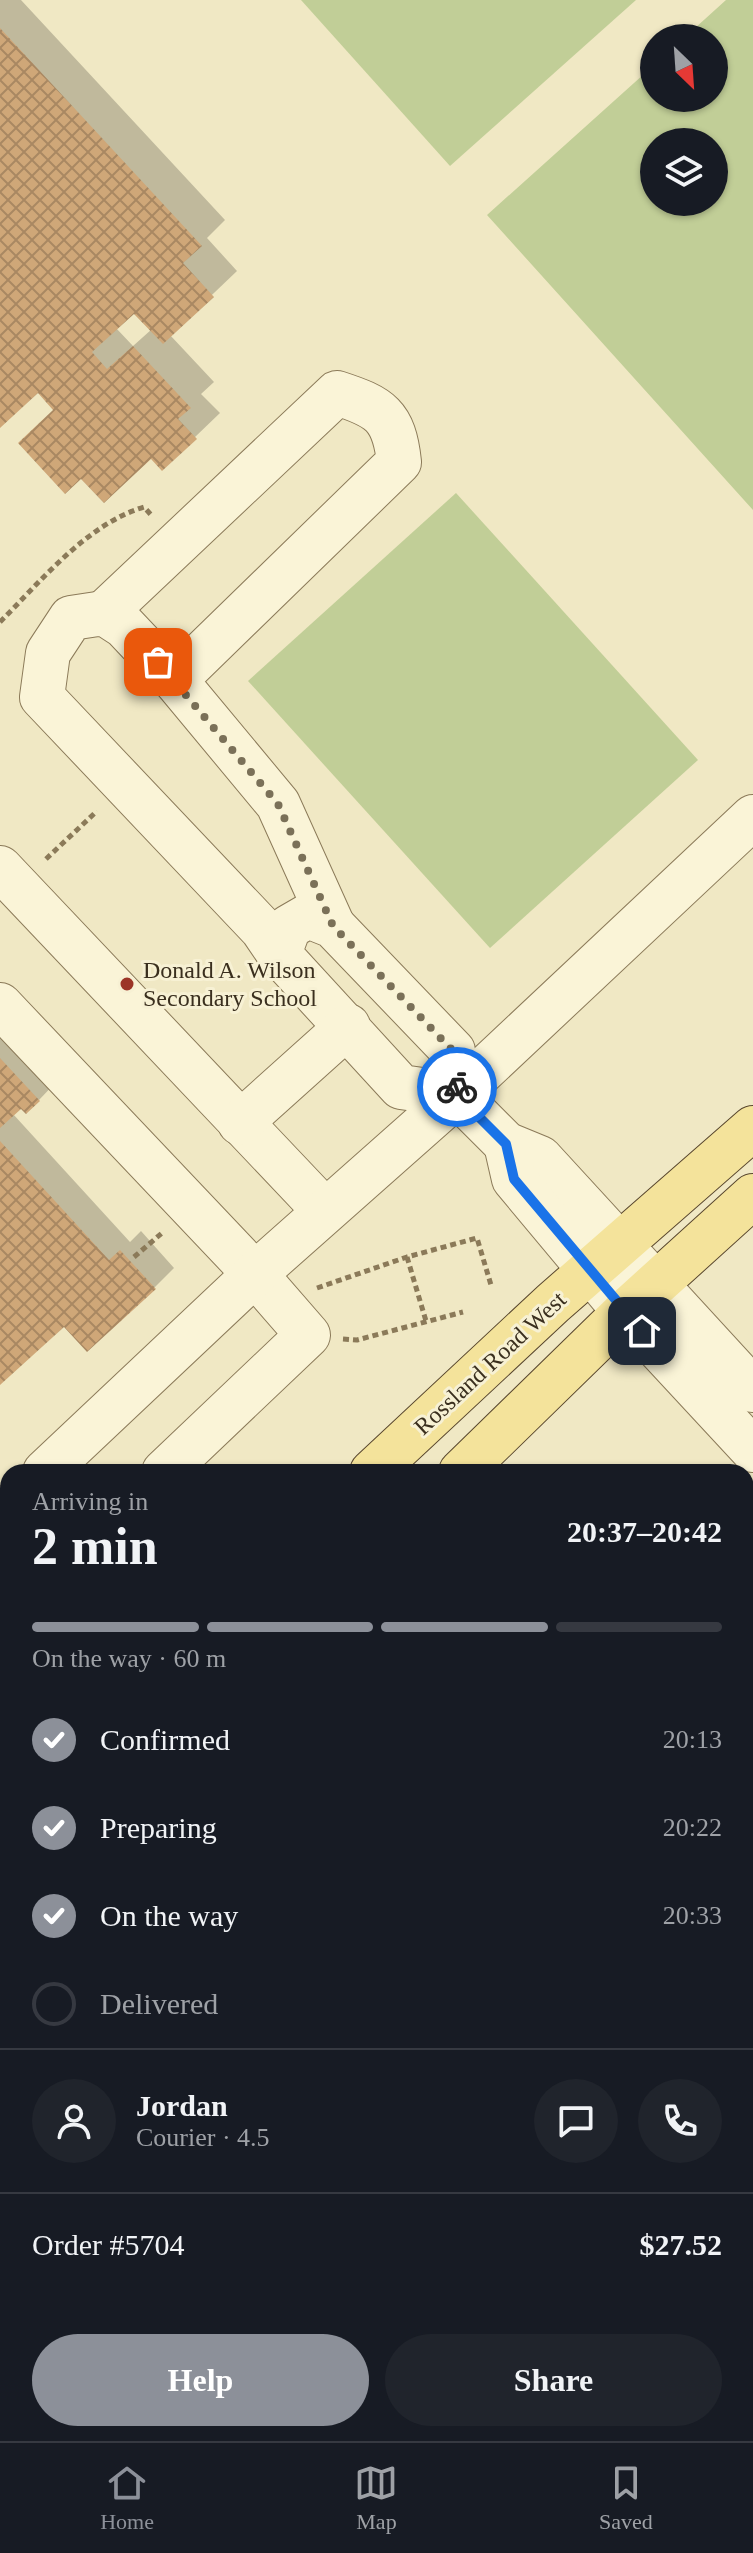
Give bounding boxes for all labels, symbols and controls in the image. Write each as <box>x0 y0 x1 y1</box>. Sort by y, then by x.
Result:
north arrow <box>640 24 728 112</box>
map controls <box>640 24 728 216</box>
button: layers <box>640 128 728 216</box>
pin <box>124 628 192 696</box>
icon: bag <box>136 640 180 684</box>
place label: Donald A. Wilson Secondary School <box>143 957 317 1011</box>
marker: Donald A. Wilson Secondary School <box>118 975 136 993</box>
courier <box>417 1047 497 1127</box>
icon: bike <box>435 1065 479 1109</box>
street label: Rossland Road West <box>409 1286 571 1440</box>
pin <box>608 1297 676 1365</box>
icon: home <box>620 1309 664 1353</box>
text: Arriving in <box>32 1487 148 1516</box>
text: 20:37–20:42 <box>567 1515 722 1548</box>
text: 2 min <box>32 1518 158 1575</box>
text: On the way · 60 m <box>32 1644 226 1673</box>
icon: check <box>32 1718 76 1762</box>
text: Confirmed <box>100 1723 230 1756</box>
text: 20:13 <box>663 1725 722 1754</box>
icon: check <box>32 1806 76 1850</box>
text: Preparing <box>100 1811 217 1844</box>
text: 20:22 <box>663 1813 722 1842</box>
icon: check <box>32 1894 76 1938</box>
text: On the way <box>100 1899 238 1932</box>
text: 20:33 <box>663 1901 722 1930</box>
text: Delivered <box>100 1987 218 2020</box>
button: person <box>32 2079 116 2163</box>
button: chat <box>534 2079 618 2163</box>
button: phone <box>638 2079 722 2163</box>
text: Jordan <box>136 2089 228 2122</box>
text: Courier · 4.5 <box>136 2123 270 2152</box>
text: Order #5704 <box>32 2228 184 2261</box>
text: $27.52 <box>640 2228 722 2261</box>
button: Help <box>32 2334 369 2426</box>
button: Share <box>385 2334 722 2426</box>
tab: Home <box>100 2461 154 2535</box>
tab: Map <box>354 2461 398 2535</box>
tab: Saved <box>599 2461 653 2535</box>

